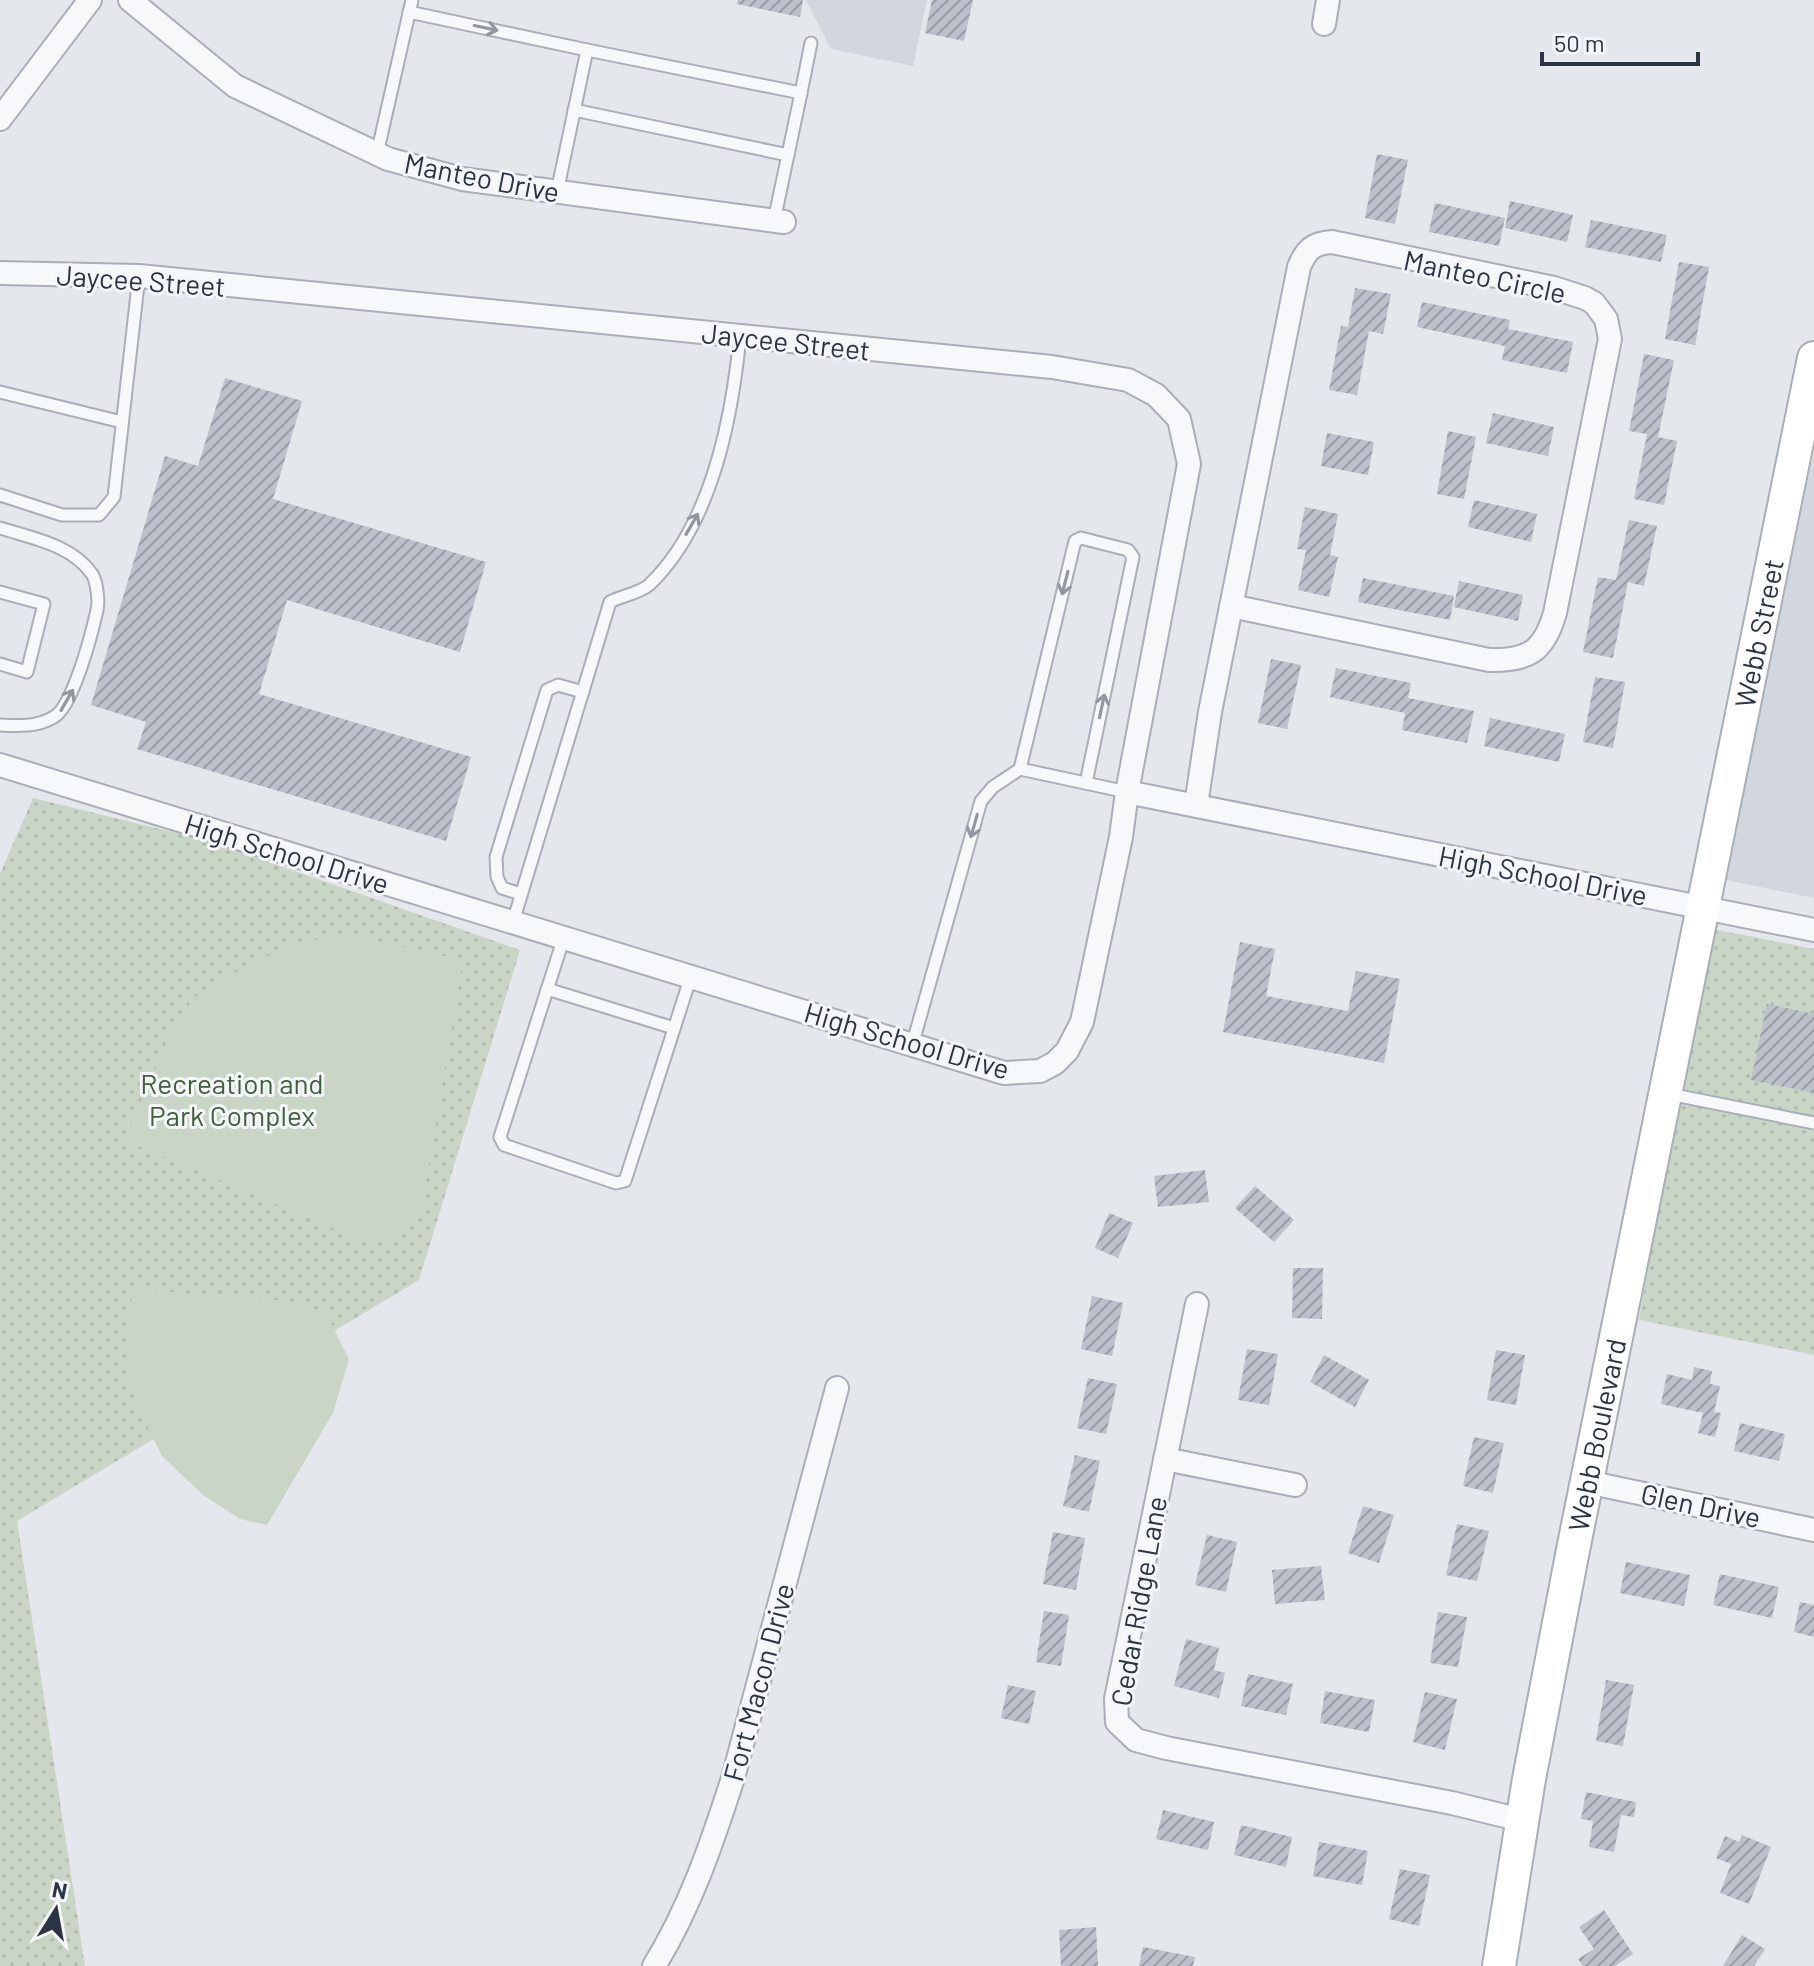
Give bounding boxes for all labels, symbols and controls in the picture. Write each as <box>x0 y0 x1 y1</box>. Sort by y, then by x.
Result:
scale bar <box>1542 16 1698 66</box>
one-way arrow <box>472 22 498 37</box>
text: 50 m <box>1554 28 1605 57</box>
street label: Manteo Drive <box>402 145 562 209</box>
street label: Manteo Circle <box>1401 242 1569 310</box>
street label: Jaycee Street <box>55 257 227 303</box>
street label: Jaycee Street <box>700 315 872 367</box>
one-way arrow <box>684 513 700 536</box>
street label: Webb Street <box>1727 556 1790 710</box>
one-way arrow <box>1057 570 1072 596</box>
one-way arrow <box>59 689 75 712</box>
one-way arrow <box>1095 694 1110 720</box>
street label: High School Drive <box>181 806 393 900</box>
one-way arrow <box>965 813 980 839</box>
street label: High School Drive <box>1436 838 1650 912</box>
street label: High School Drive <box>800 994 1014 1086</box>
park label: Recreation and Park Complex <box>140 1066 324 1132</box>
street label: Webb Boulevard <box>1560 1336 1632 1534</box>
street label: Glen Drive <box>1638 1476 1764 1534</box>
street label: Cedar Ridge Lane <box>1103 1493 1173 1709</box>
street label: Fort Macon Drive <box>715 1579 801 1785</box>
north arrow <box>16 1870 96 1950</box>
text: N <box>50 1875 70 1904</box>

